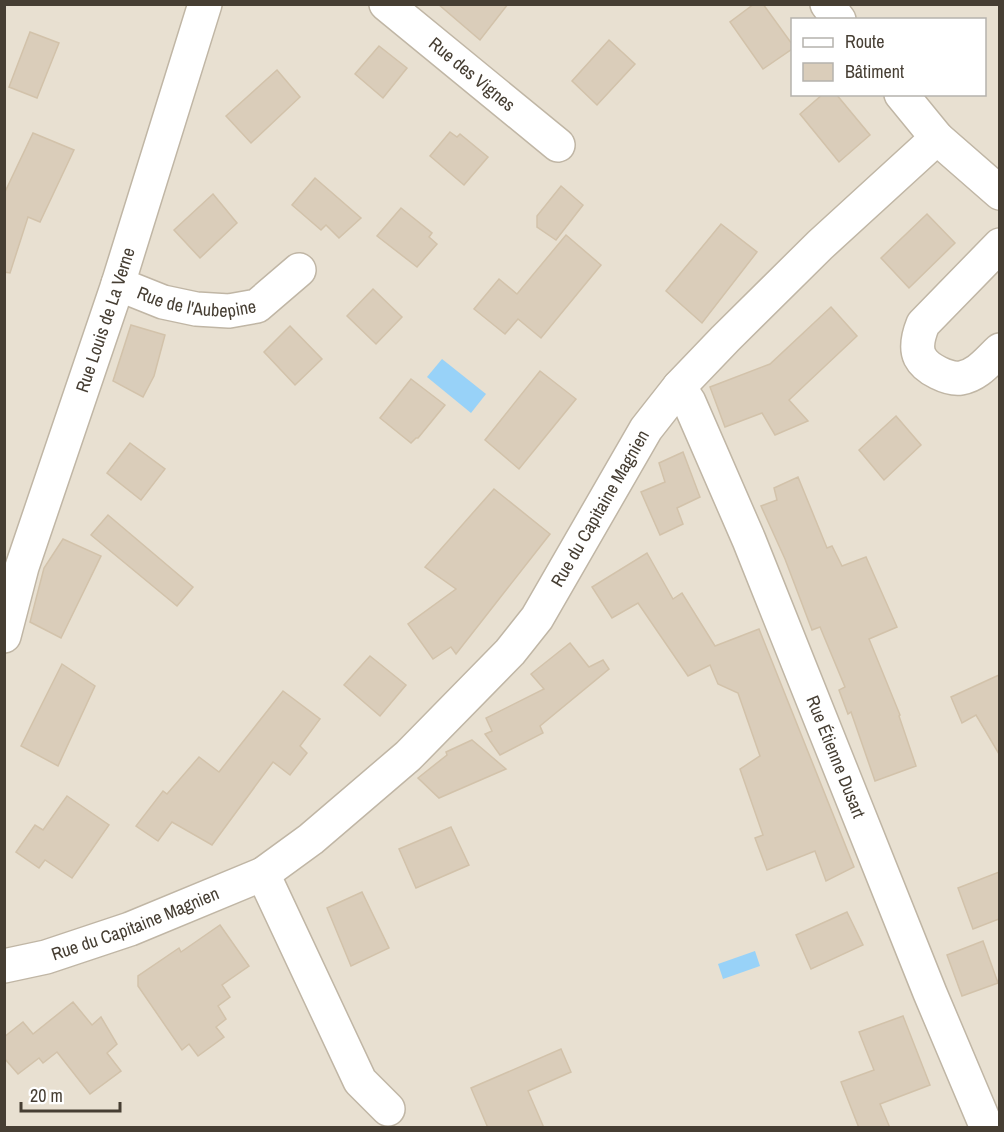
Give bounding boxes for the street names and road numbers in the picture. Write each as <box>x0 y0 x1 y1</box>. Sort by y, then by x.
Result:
street label: Rue des Vignes <box>424 31 521 117</box>
street label: Rue Louis de La Verne <box>69 244 141 396</box>
street label: Rue de l'Aubepine <box>133 280 258 323</box>
street label: Rue du Capitaine Magnien <box>545 425 655 591</box>
street label: Rue Étienne Dusart <box>800 692 872 822</box>
street label: Rue du Capitaine Magnien <box>48 881 223 966</box>

